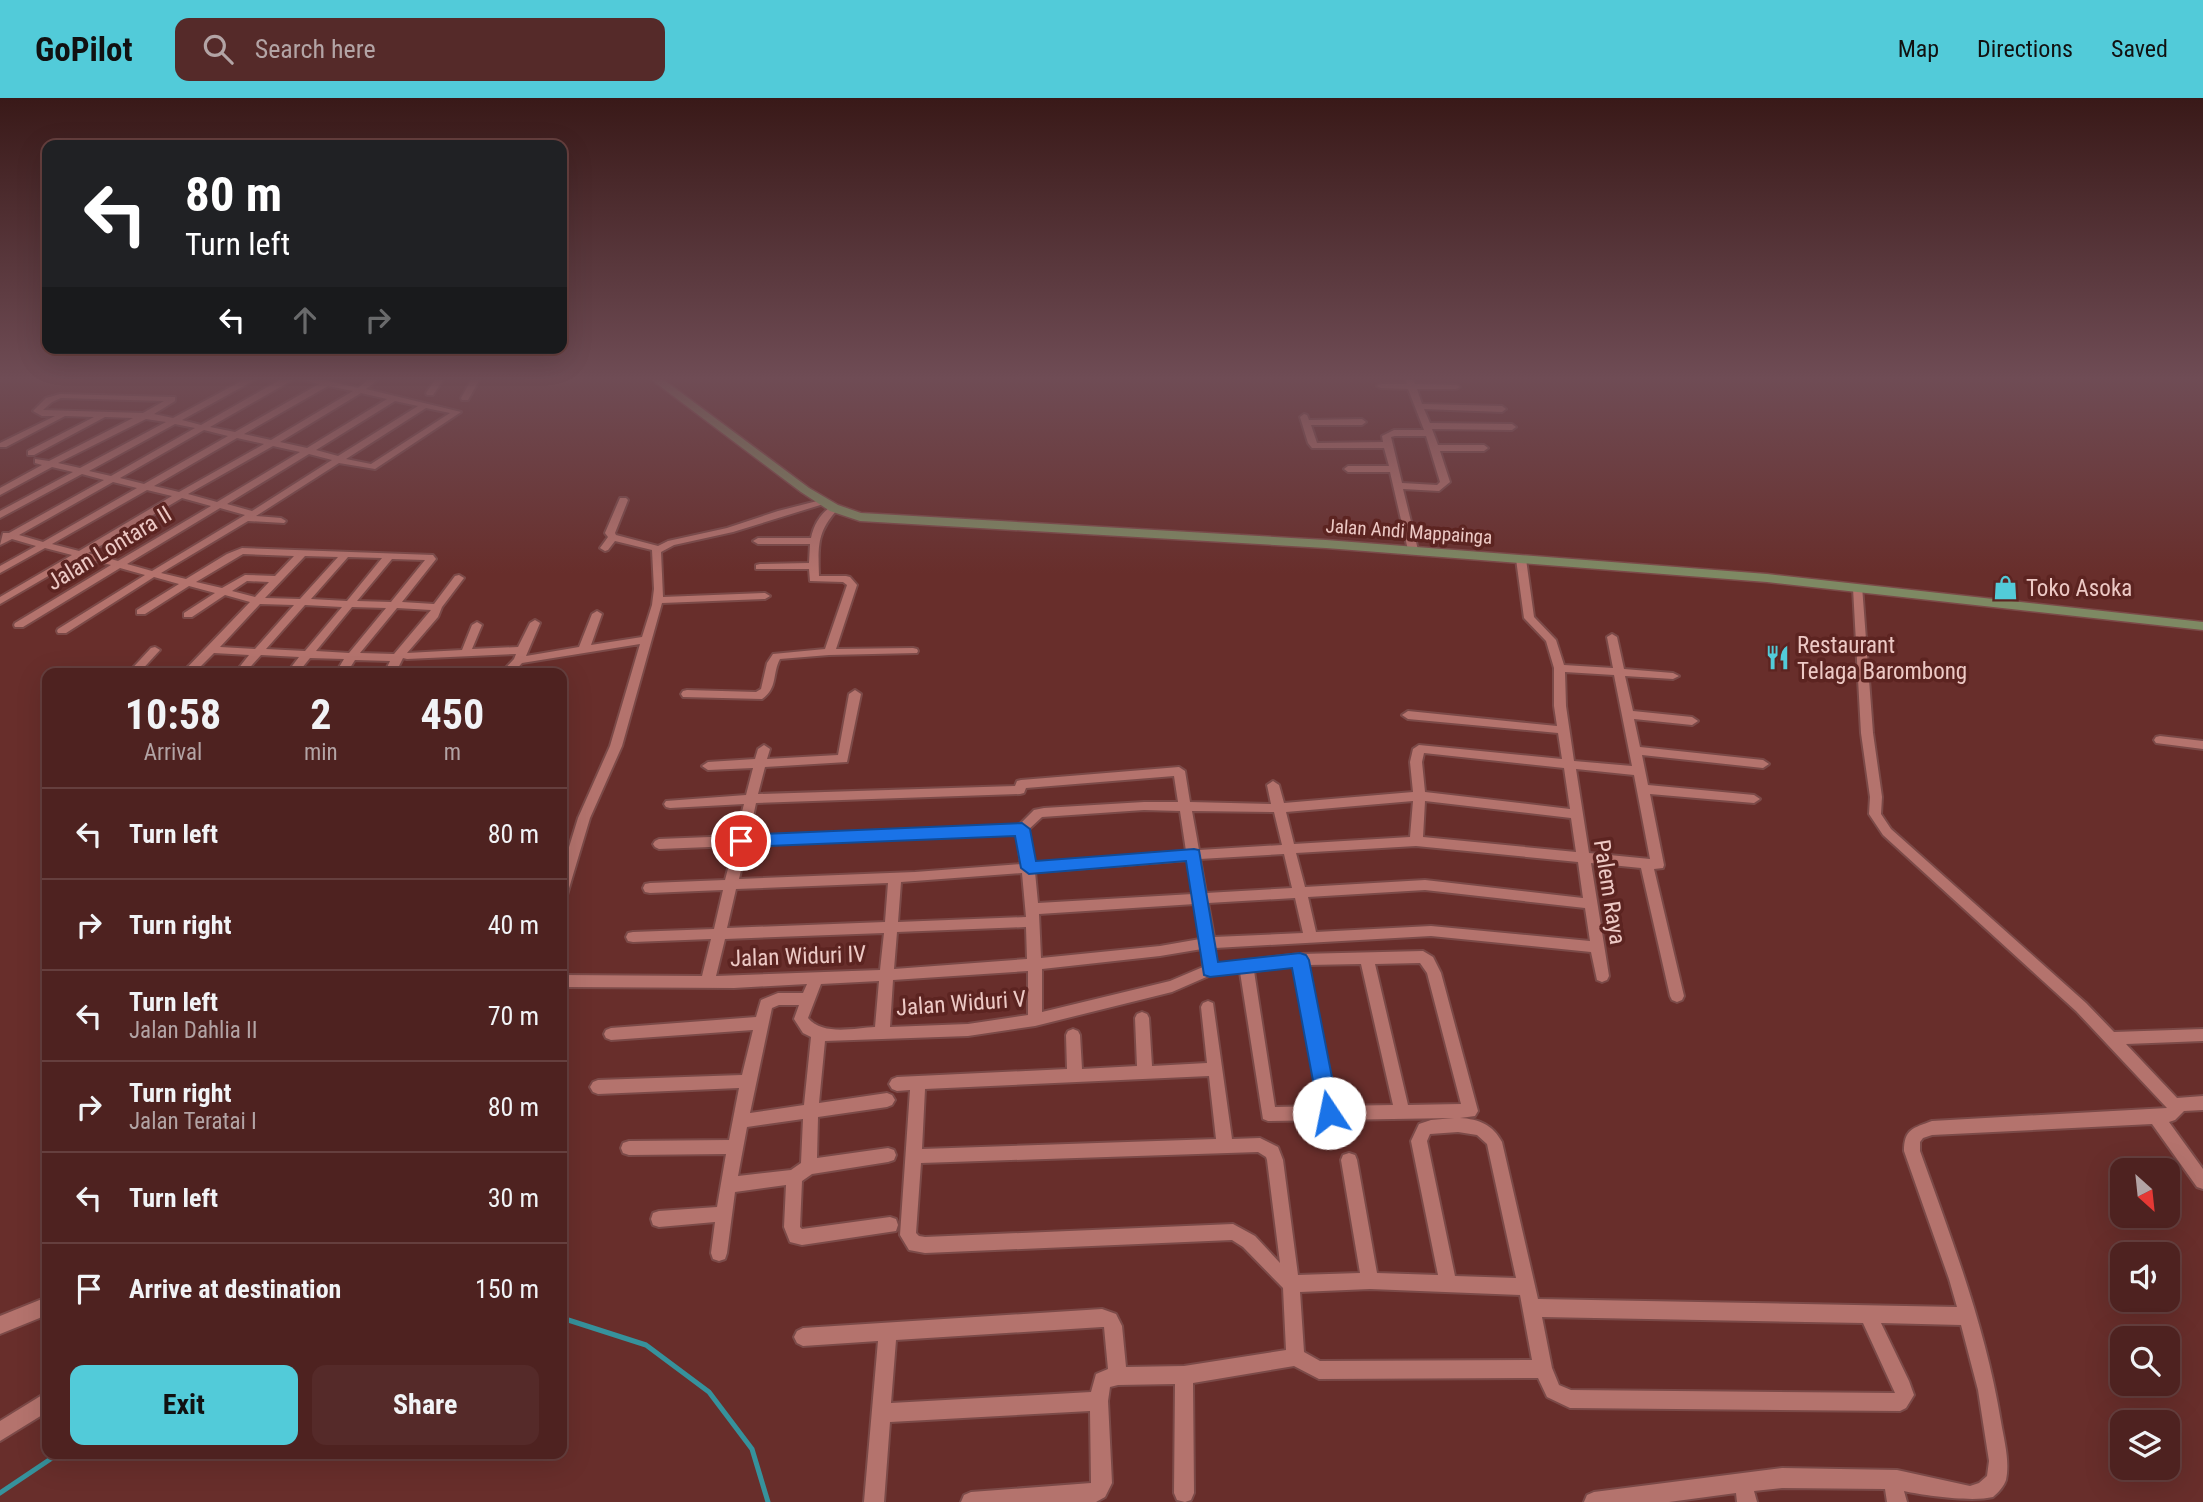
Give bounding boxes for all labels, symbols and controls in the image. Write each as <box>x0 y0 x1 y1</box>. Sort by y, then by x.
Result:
search box <box>175 18 665 81</box>
text: GoPilot <box>35 30 133 69</box>
icon: search <box>199 30 237 68</box>
text: Search here <box>255 34 376 64</box>
text: Map <box>1898 35 1939 63</box>
text: Directions <box>1977 35 2073 63</box>
text: Saved <box>2111 35 2168 63</box>
text: 80 m <box>185 166 282 223</box>
icon: left <box>70 168 161 259</box>
text: Turn left <box>185 225 290 263</box>
icon: left <box>213 301 251 339</box>
icon: ahead <box>286 301 324 339</box>
icon: right <box>359 301 397 339</box>
street label: Jalan Lontara II <box>42 501 176 596</box>
street label: Jalan Andi Mappainga <box>1325 514 1493 549</box>
shop icon: Toko Asoka <box>1992 574 2020 602</box>
place label: Toko Asoka <box>2026 575 2132 602</box>
place label: Restaurant Telaga Barombong <box>1797 632 1967 685</box>
restaurant icon: Restaurant Telaga Barombong <box>1763 644 1791 672</box>
text: 10:58 <box>125 690 221 739</box>
text: 2 <box>310 690 331 739</box>
text: 450 <box>420 690 484 739</box>
text: Arrival <box>144 739 202 766</box>
text: min <box>304 739 338 766</box>
text: m <box>444 739 461 766</box>
pin <box>711 811 771 871</box>
icon: left <box>70 815 108 853</box>
text: Turn left <box>129 819 218 849</box>
text: 80 m <box>488 819 539 849</box>
icon: arrive <box>722 822 760 860</box>
street label: Palem Raya <box>1588 838 1631 946</box>
icon: right <box>70 906 108 944</box>
text: Turn right <box>129 910 231 940</box>
text: 40 m <box>488 910 539 940</box>
street label: Jalan Widuri IV <box>729 941 867 972</box>
street label: Jalan Widuri V <box>895 985 1027 1022</box>
text: Turn left <box>129 987 218 1017</box>
icon: left <box>70 997 108 1035</box>
text: 70 m <box>488 1001 539 1031</box>
text: Jalan Dahlia II <box>129 1017 257 1044</box>
position arrow <box>1292 1076 1366 1150</box>
text: Turn right <box>129 1078 231 1108</box>
icon: right <box>70 1088 108 1126</box>
text: 80 m <box>488 1092 539 1122</box>
text: Jalan Teratai I <box>129 1108 257 1135</box>
north arrow <box>2110 1158 2180 1228</box>
map controls <box>2110 1158 2180 1480</box>
icon: left <box>70 1179 108 1217</box>
text: Turn left <box>129 1183 218 1213</box>
text: 30 m <box>488 1183 539 1213</box>
button: sound <box>2110 1242 2180 1312</box>
icon: arrive <box>70 1270 108 1308</box>
text: Arrive at destination <box>129 1274 341 1304</box>
text: 150 m <box>475 1274 539 1304</box>
button: search <box>2110 1326 2180 1396</box>
button: Exit <box>70 1365 298 1445</box>
button: Share <box>312 1365 539 1445</box>
button: layers <box>2110 1410 2180 1480</box>

